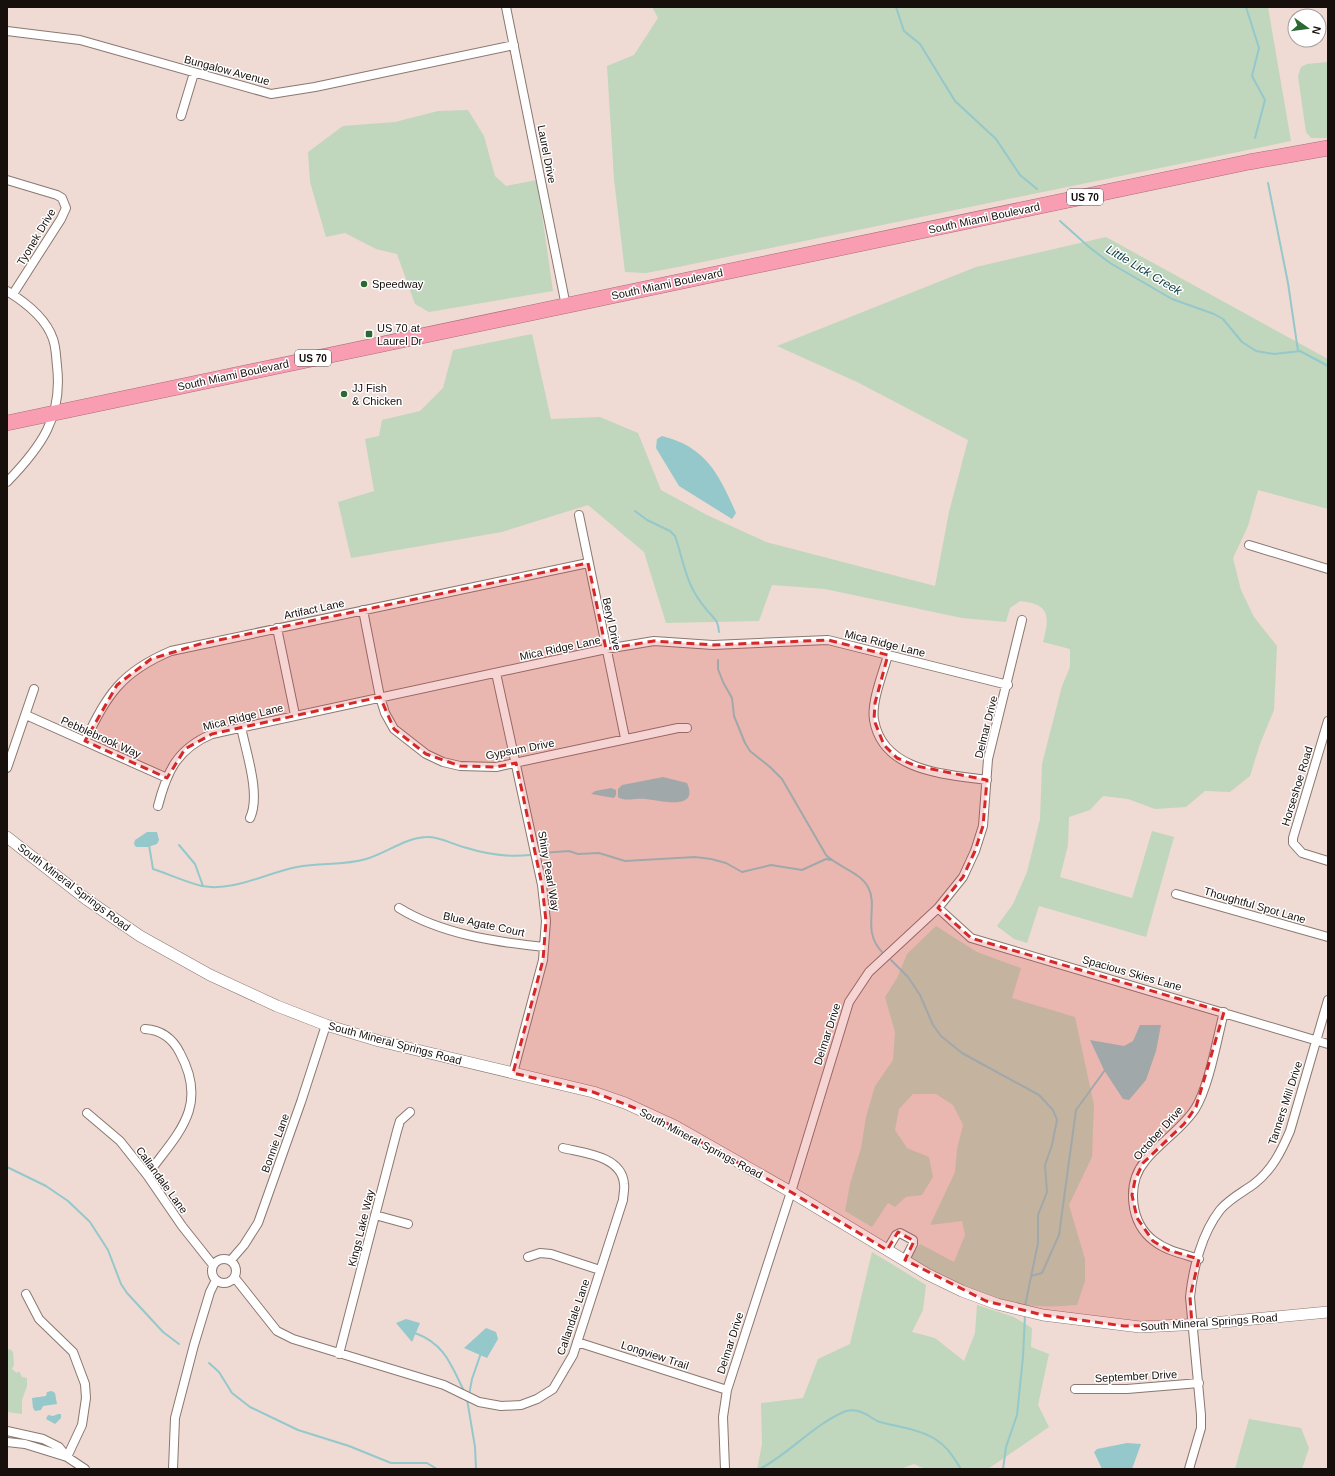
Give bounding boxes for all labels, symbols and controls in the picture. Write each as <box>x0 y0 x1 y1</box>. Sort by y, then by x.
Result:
north arrow <box>1287 8 1327 48</box>
text: N <box>1310 25 1323 36</box>
street label: Bungalow Avenue <box>183 53 271 87</box>
street label: Laurel Drive <box>535 124 559 184</box>
road number: US 70 <box>1067 189 1103 205</box>
street label: South Miami Boulevard <box>927 200 1041 236</box>
street label: Tyonek Drive <box>14 206 58 268</box>
water label: Little Lick Creek <box>1104 242 1185 298</box>
street label: South Miami Boulevard <box>610 266 724 302</box>
place label: Speedway <box>372 278 424 290</box>
marker: Speedway <box>359 279 369 289</box>
place label: US 70 at Laurel Dr <box>377 322 423 347</box>
marker: US 70 at Laurel Dr <box>364 329 374 339</box>
road number: US 70 <box>295 350 331 366</box>
street label: South Miami Boulevard <box>176 357 290 393</box>
place label: JJ Fish & Chicken <box>352 382 402 407</box>
marker: JJ Fish & Chicken <box>339 389 349 399</box>
street label: Beryl Drive <box>601 596 623 652</box>
street label: Artifact Lane <box>283 597 345 621</box>
street label: Mica Ridge Lane <box>843 627 927 659</box>
street label: Mica Ridge Lane <box>518 634 602 662</box>
street label: Delmar Drive <box>972 694 1000 760</box>
street label: Mica Ridge Lane <box>201 701 285 733</box>
street label: Pebblebrook Way <box>59 714 143 760</box>
street label: Gypsum Drive <box>485 736 555 762</box>
street label: Horseshoe Road <box>1279 745 1315 827</box>
street label: Shiny Pearl Way <box>536 830 562 912</box>
street label: South Mineral Springs Road <box>15 841 133 933</box>
street label: Thoughtful Spot Lane <box>1203 885 1307 925</box>
street label: Blue Agate Court <box>442 909 526 939</box>
street label: Spacious Skies Lane <box>1081 953 1183 993</box>
street label: Delmar Drive <box>811 1002 843 1066</box>
street label: South Mineral Springs Road <box>327 1019 463 1067</box>
street label: Tanners Mill Drive <box>1266 1060 1304 1146</box>
street label: October Drive <box>1131 1104 1185 1162</box>
street label: South Mineral Springs Road <box>637 1105 765 1181</box>
street label: Bonnie Lane <box>259 1112 291 1174</box>
street label: Callandale Lane <box>134 1144 190 1216</box>
street label: Kings Lake Way <box>346 1188 377 1268</box>
street label: Callandale Lane <box>554 1277 592 1357</box>
street label: Delmar Drive <box>714 1311 746 1375</box>
street label: South Mineral Springs Road <box>1140 1311 1278 1333</box>
street label: Longview Trail <box>620 1338 690 1372</box>
street label: September Drive <box>1094 1368 1178 1384</box>

